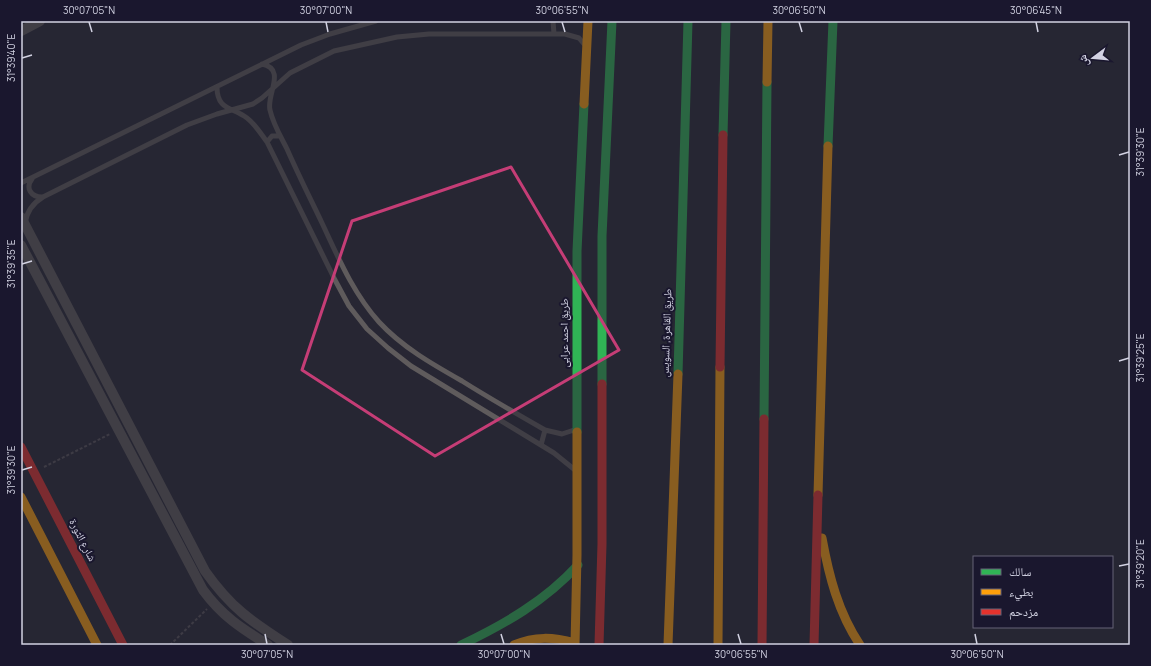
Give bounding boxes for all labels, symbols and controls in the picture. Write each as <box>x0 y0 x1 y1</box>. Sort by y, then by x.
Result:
text: 30°07'05"N <box>63 3 115 17</box>
text: 30°07'00"N <box>300 3 352 17</box>
text: 30°06'55"N <box>536 3 589 17</box>
text: 30°06'50"N <box>772 3 826 17</box>
text: 30°06'45"N <box>1010 3 1062 17</box>
text: 31°39'40"E <box>4 34 18 82</box>
north arrow <box>1073 38 1113 78</box>
text: ش <box>1074 53 1093 69</box>
text: 31°39'30"E <box>1133 127 1147 177</box>
text: 31°39'35"E <box>4 239 18 288</box>
street label: طريق القاهرة, السويس <box>656 288 675 378</box>
street label: طريق احمد عرابى <box>556 298 571 368</box>
text: 31°39'25"E <box>1133 333 1147 382</box>
text: 31°39'30"E <box>4 445 18 495</box>
street label: شارع الثورة <box>66 516 101 564</box>
text: 31°39'20"E <box>1133 539 1147 589</box>
legend <box>973 556 1113 628</box>
text: سالك <box>1009 563 1031 580</box>
text: بطيء <box>1009 583 1033 602</box>
text: مزدحم <box>1009 603 1038 620</box>
text: 30°07'05"N <box>241 647 293 661</box>
text: 30°07'00"N <box>478 647 530 661</box>
text: 30°06'55"N <box>715 647 768 661</box>
text: 30°06'50"N <box>950 647 1004 661</box>

